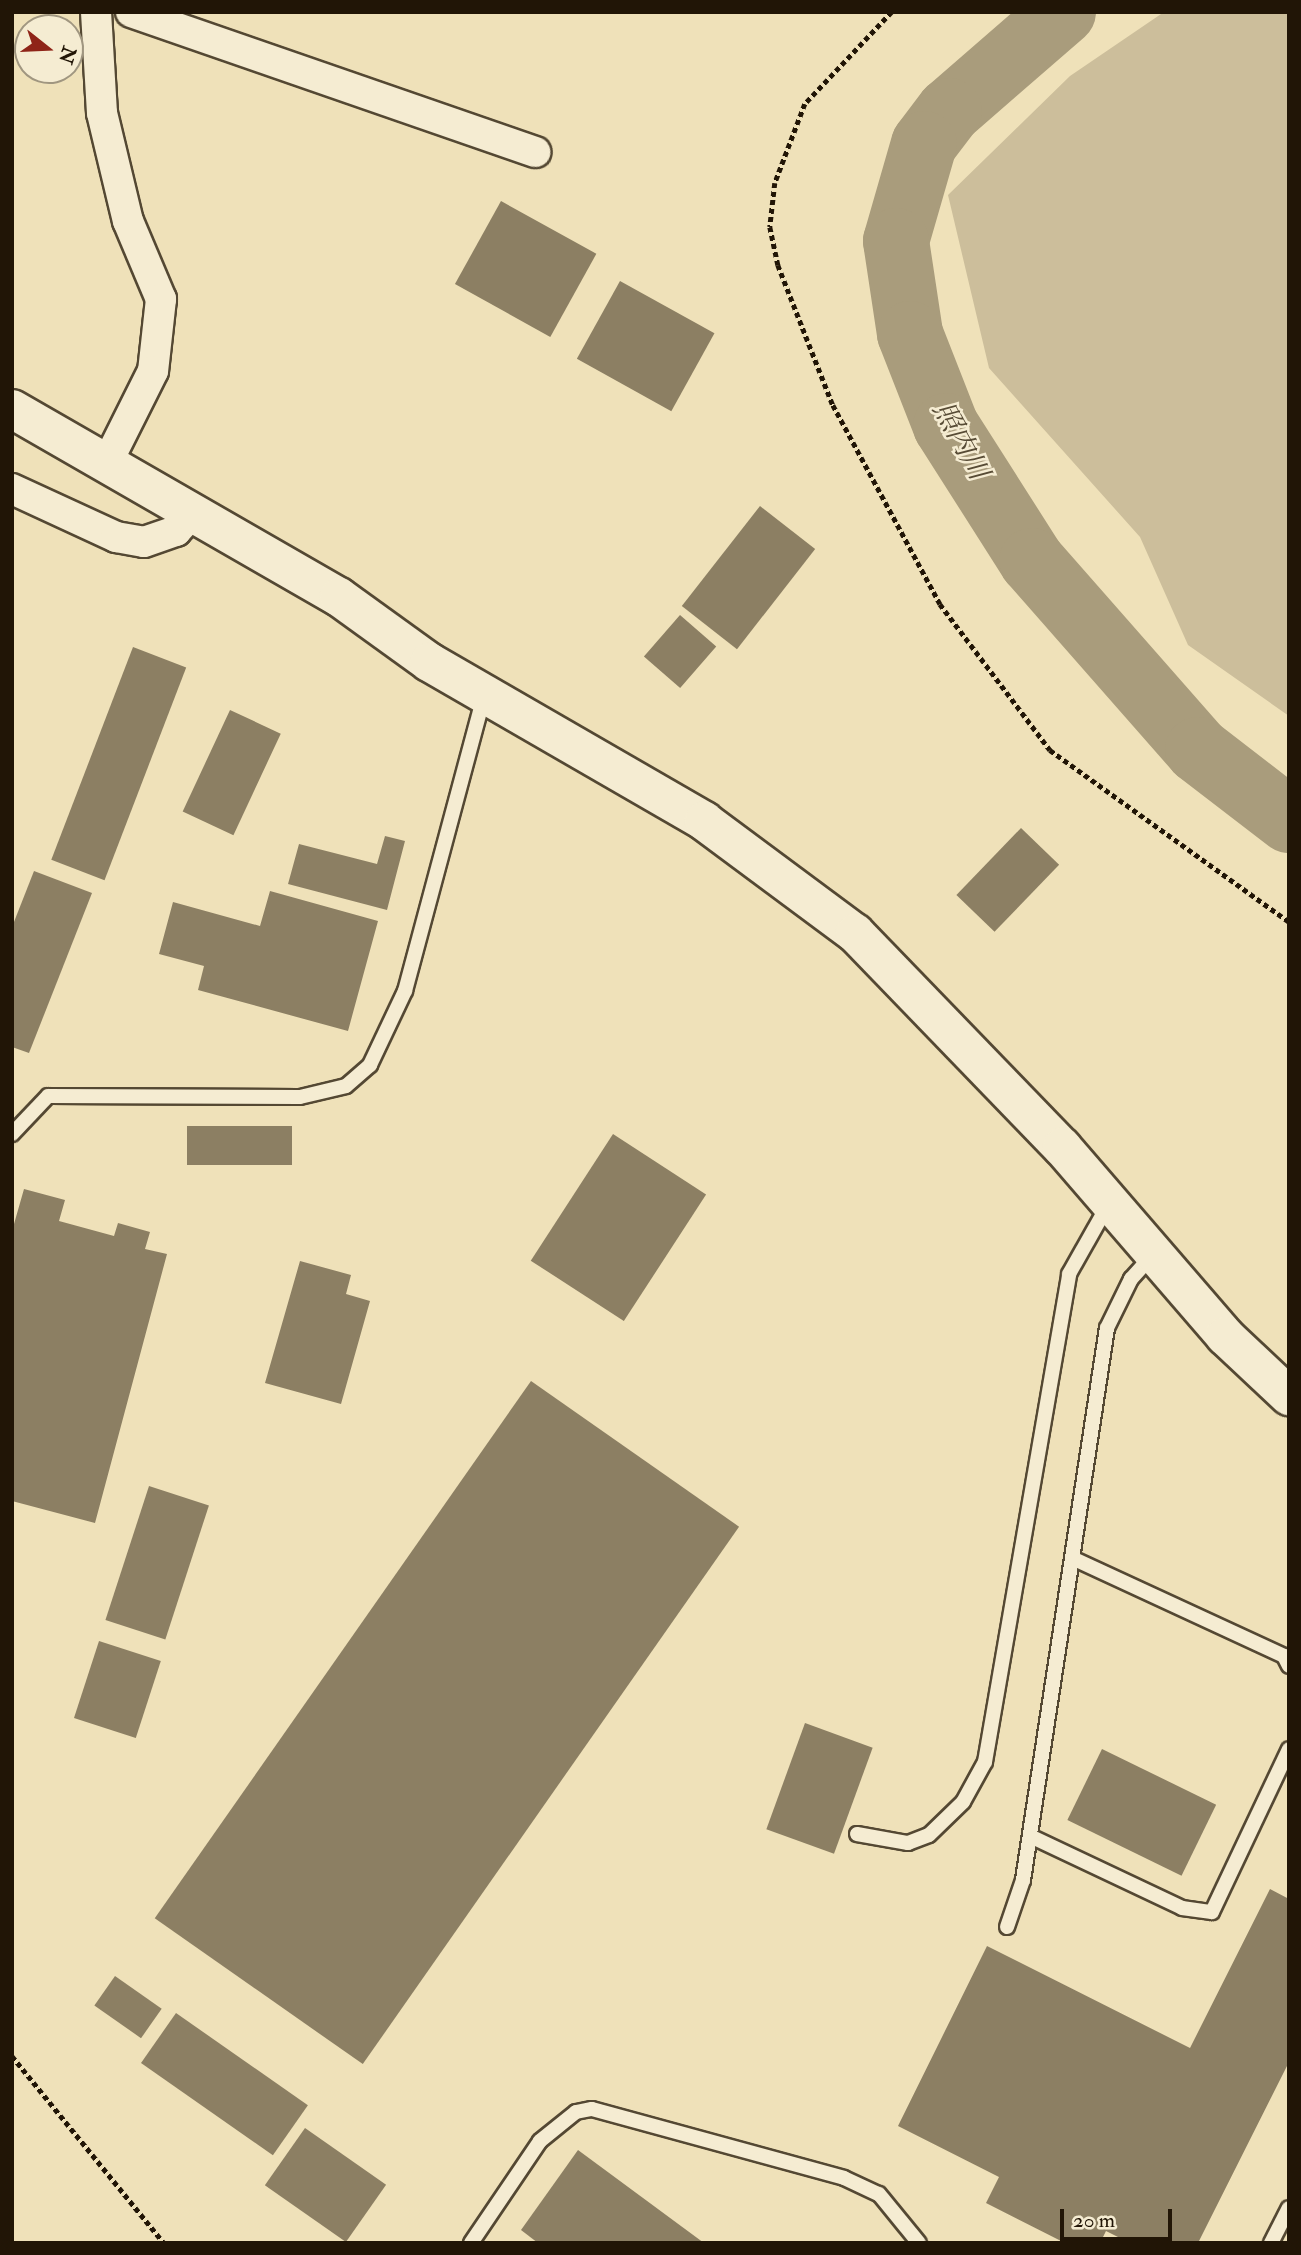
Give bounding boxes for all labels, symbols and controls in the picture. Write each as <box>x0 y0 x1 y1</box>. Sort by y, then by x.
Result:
north arrow <box>14 14 84 84</box>
text: N <box>53 43 81 67</box>
water label: 照内川 <box>925 396 995 486</box>
scale bar <box>1063 2196 1175 2240</box>
text: 20 m <box>1073 2207 1115 2234</box>

